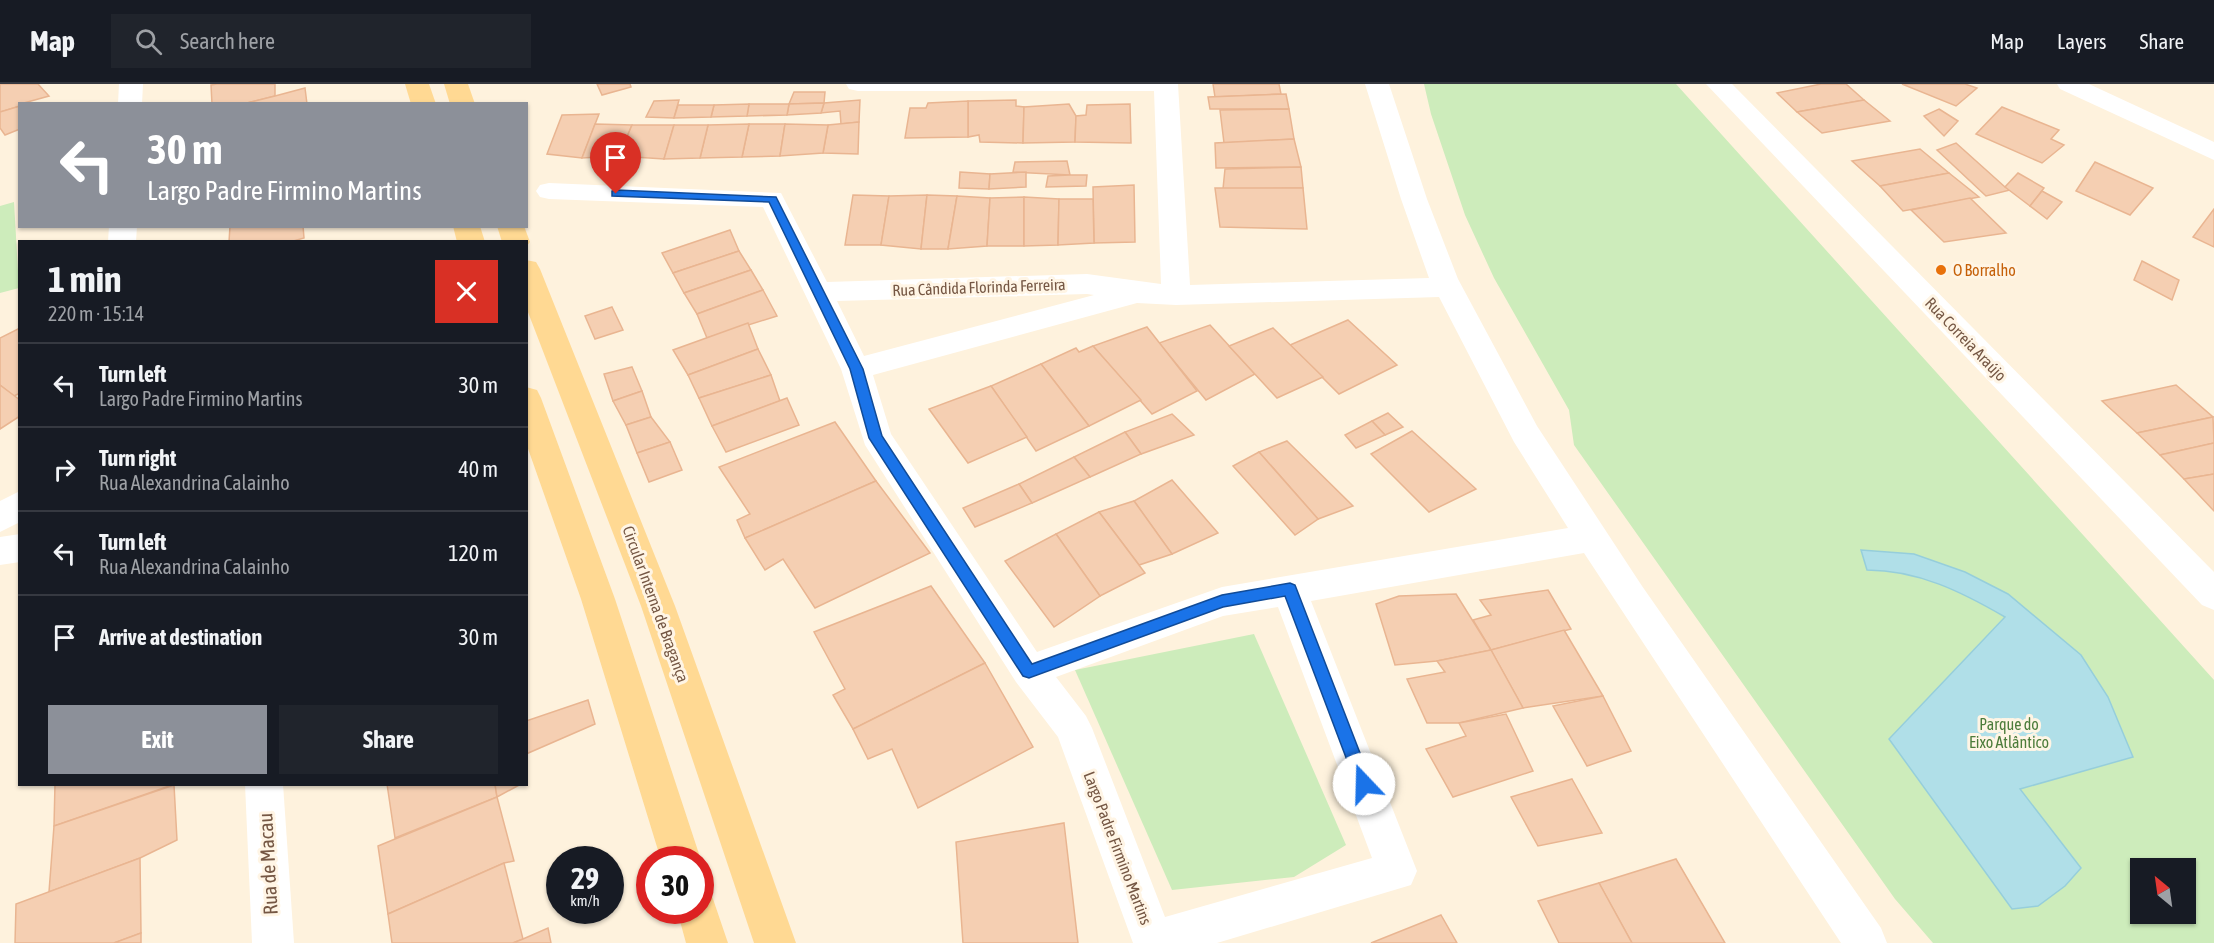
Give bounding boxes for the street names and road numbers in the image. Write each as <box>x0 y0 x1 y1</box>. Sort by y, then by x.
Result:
street label: Rua Cândida Florinda Ferreira <box>892 275 1066 299</box>
street label: Rua Correia Araújo <box>1921 294 2010 385</box>
street label: Circular Interna de Bragança <box>618 523 693 685</box>
street label: Largo Padre Firmino Martins <box>1079 769 1156 928</box>
street label: Rua de Macau <box>253 812 282 916</box>

